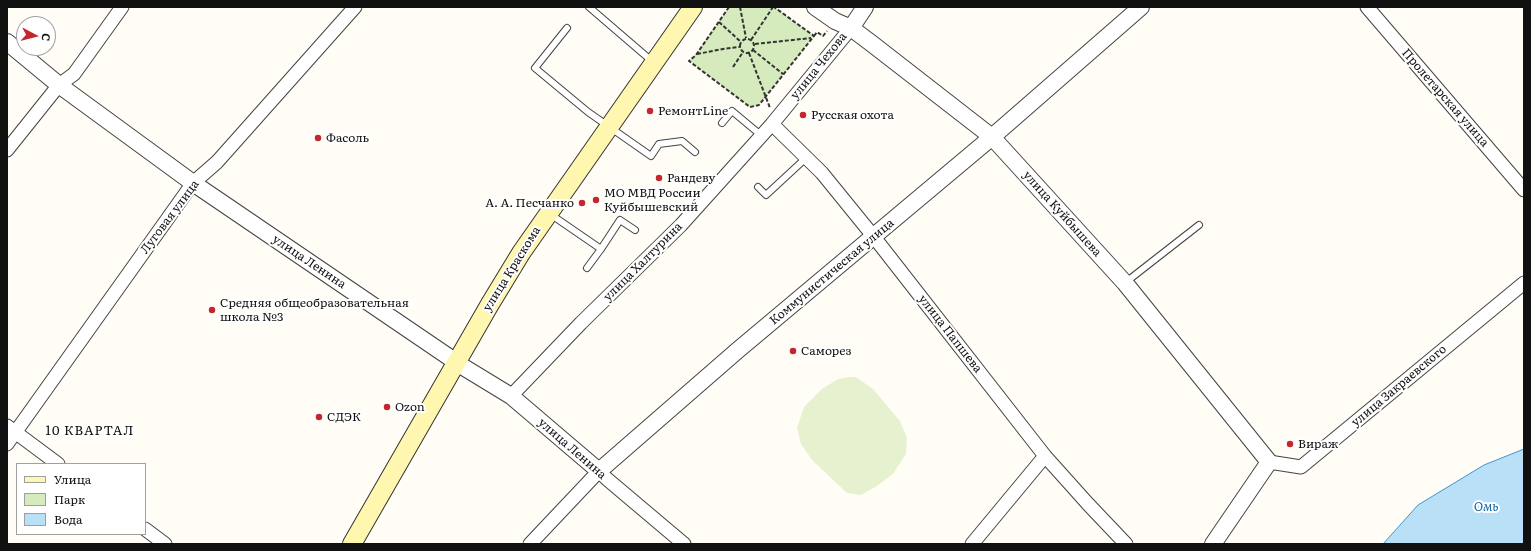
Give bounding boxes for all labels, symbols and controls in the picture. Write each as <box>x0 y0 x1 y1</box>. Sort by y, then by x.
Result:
north arrow <box>16 16 56 56</box>
street label: улица Чехова <box>788 30 850 102</box>
text: С <box>39 32 55 42</box>
street label: Пролетарская улица <box>1399 46 1491 150</box>
place label: РемонтLine <box>658 104 728 118</box>
marker: РемонтLine <box>645 106 655 116</box>
place label: Русская охота <box>811 108 894 122</box>
marker: Русская охота <box>798 110 808 120</box>
place label: Фасоль <box>326 131 369 145</box>
marker: Фасоль <box>313 133 323 143</box>
street label: улица Куйбышева <box>1020 168 1104 260</box>
place label: Рандеву <box>667 171 716 185</box>
marker: Рандеву <box>654 173 664 183</box>
street label: Луговая улица <box>138 177 202 257</box>
place label: МО МВД России Куйбышевский <box>604 186 701 214</box>
marker: МО МВД России Куйбышевский <box>591 195 601 205</box>
place label: А. А. Песчанко <box>485 196 574 210</box>
marker: А. А. Песчанко <box>577 198 587 208</box>
street label: Коммунистическая улица <box>767 216 897 328</box>
street label: улица Халтурина <box>601 220 685 304</box>
street label: улица Краскома <box>480 224 544 314</box>
street label: улица Ленина <box>270 232 348 292</box>
street label: улица Папшева <box>915 292 985 376</box>
place label: Средняя общеобразовательная школа №3 <box>220 296 409 324</box>
marker: Средняя общеобразовательная школа №3 <box>207 305 217 315</box>
street label: улица Закраевского <box>1349 342 1449 430</box>
place label: Саморез <box>801 344 851 358</box>
marker: Саморез <box>788 346 798 356</box>
place label: Ozon <box>395 400 425 414</box>
marker: Ozon <box>382 402 392 412</box>
place label: СДЭК <box>327 410 361 424</box>
marker: СДЭК <box>314 412 324 422</box>
street label: улица Ленина <box>535 415 609 483</box>
district label: 10 КВАРТАЛ <box>46 423 134 439</box>
place label: Вираж <box>1298 437 1338 451</box>
marker: Вираж <box>1285 439 1295 449</box>
legend <box>16 463 146 535</box>
text: Улица <box>54 470 91 488</box>
text: Парк <box>54 490 85 508</box>
water label: Омь <box>1474 499 1498 515</box>
text: Вода <box>54 510 83 528</box>

